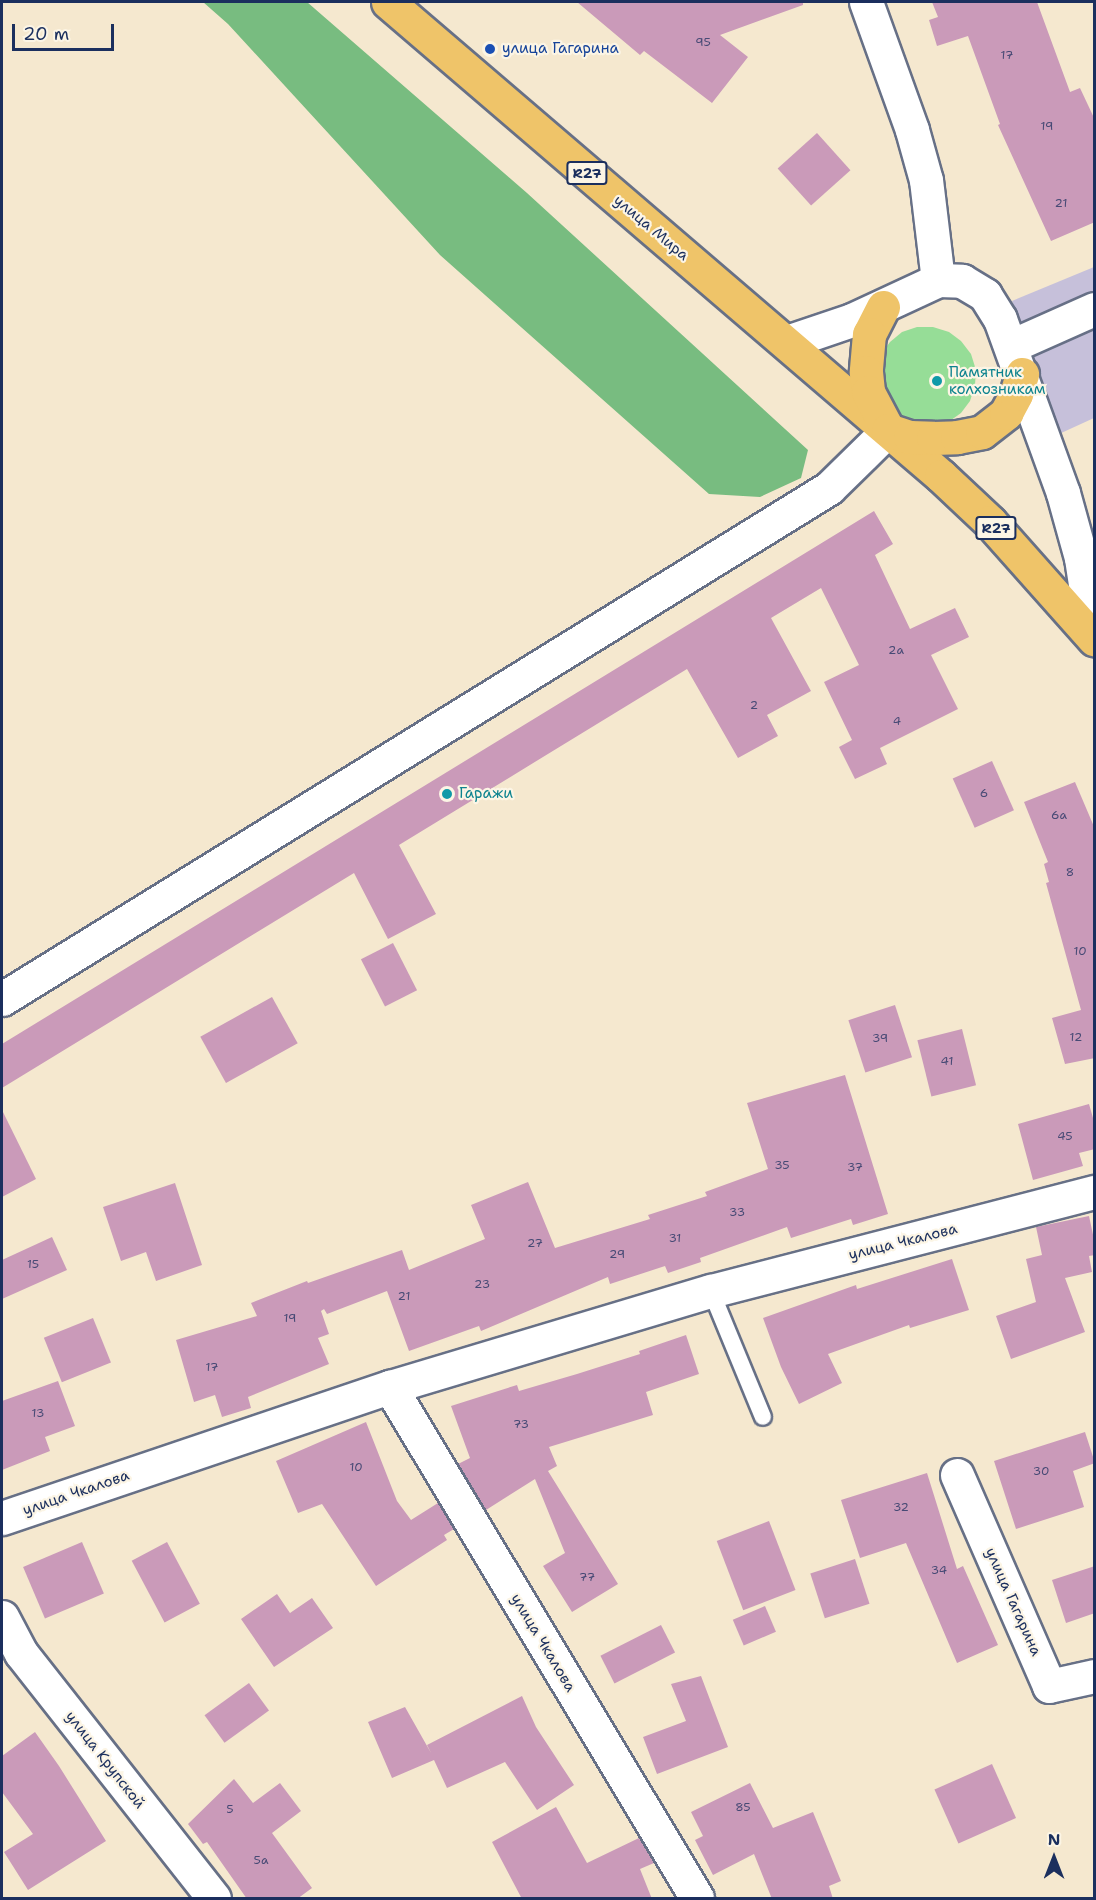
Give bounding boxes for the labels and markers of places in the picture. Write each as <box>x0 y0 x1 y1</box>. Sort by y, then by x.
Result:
place label: улица Гагарина <box>502 40 619 58</box>
marker: улица Гагарина <box>483 42 497 56</box>
place label: Памятник колхозникам <box>949 363 1045 398</box>
marker: Памятник колхозникам <box>930 374 944 388</box>
place label: Гаражи <box>459 785 513 803</box>
marker: Гаражи <box>440 787 454 801</box>

